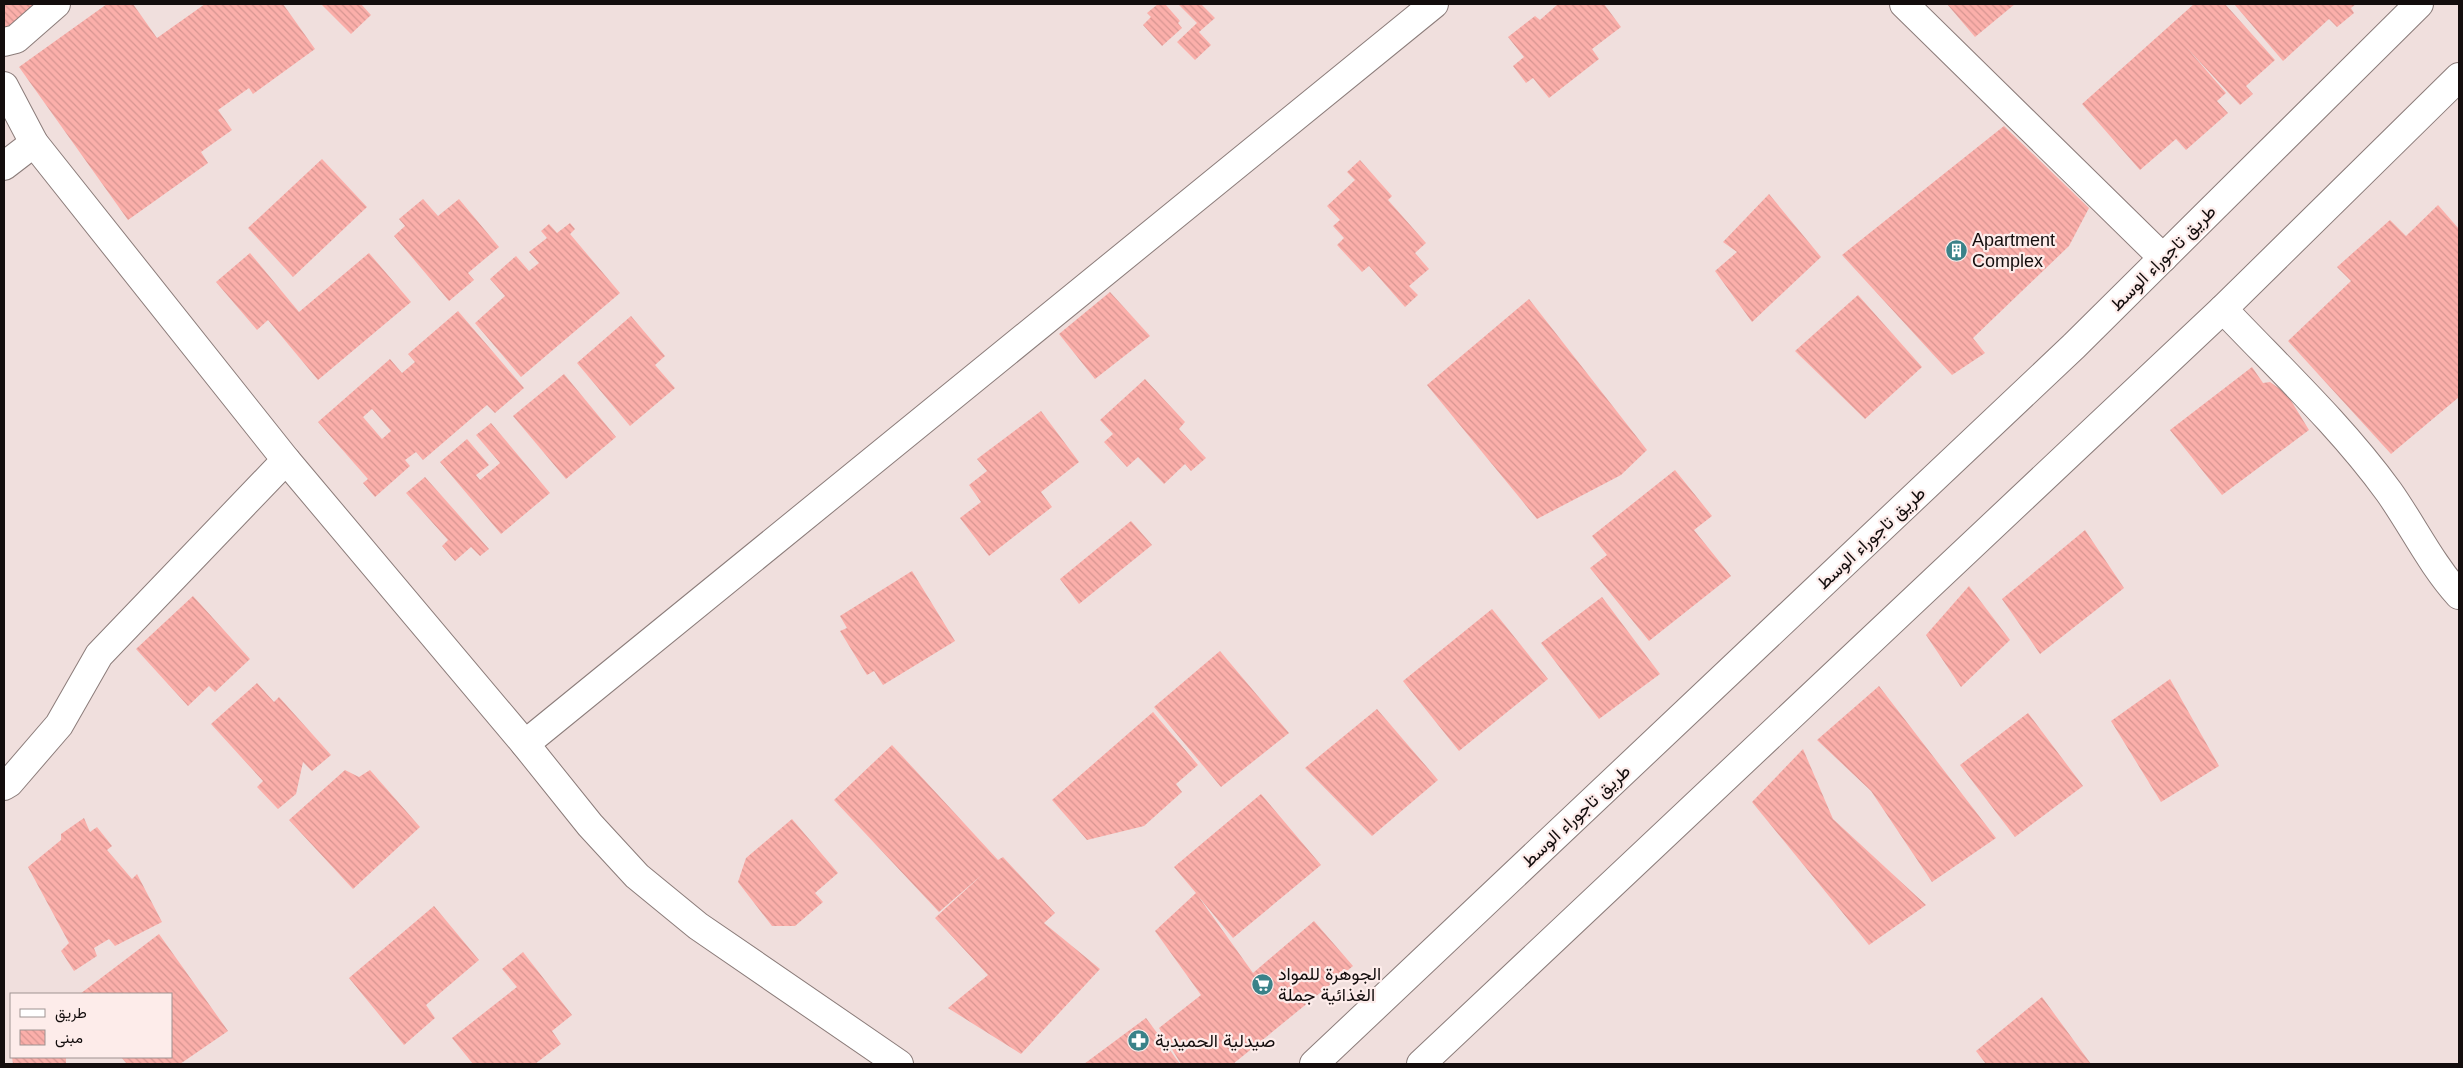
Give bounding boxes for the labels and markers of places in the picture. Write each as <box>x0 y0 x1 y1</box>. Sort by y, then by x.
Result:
place label: Apartment Complex <box>1972 230 2055 271</box>
building icon: Apartment Complex <box>1944 238 1968 262</box>
place label: الجوهرة للمواد الغذائية جملة <box>1278 964 1381 1005</box>
supermarket icon: الجوهرة للمواد الغذائية جملة <box>1250 972 1274 996</box>
pharmacy icon: صيدلية الحميدية <box>1127 1029 1151 1053</box>
place label: صيدلية الحميدية <box>1155 1031 1275 1051</box>

